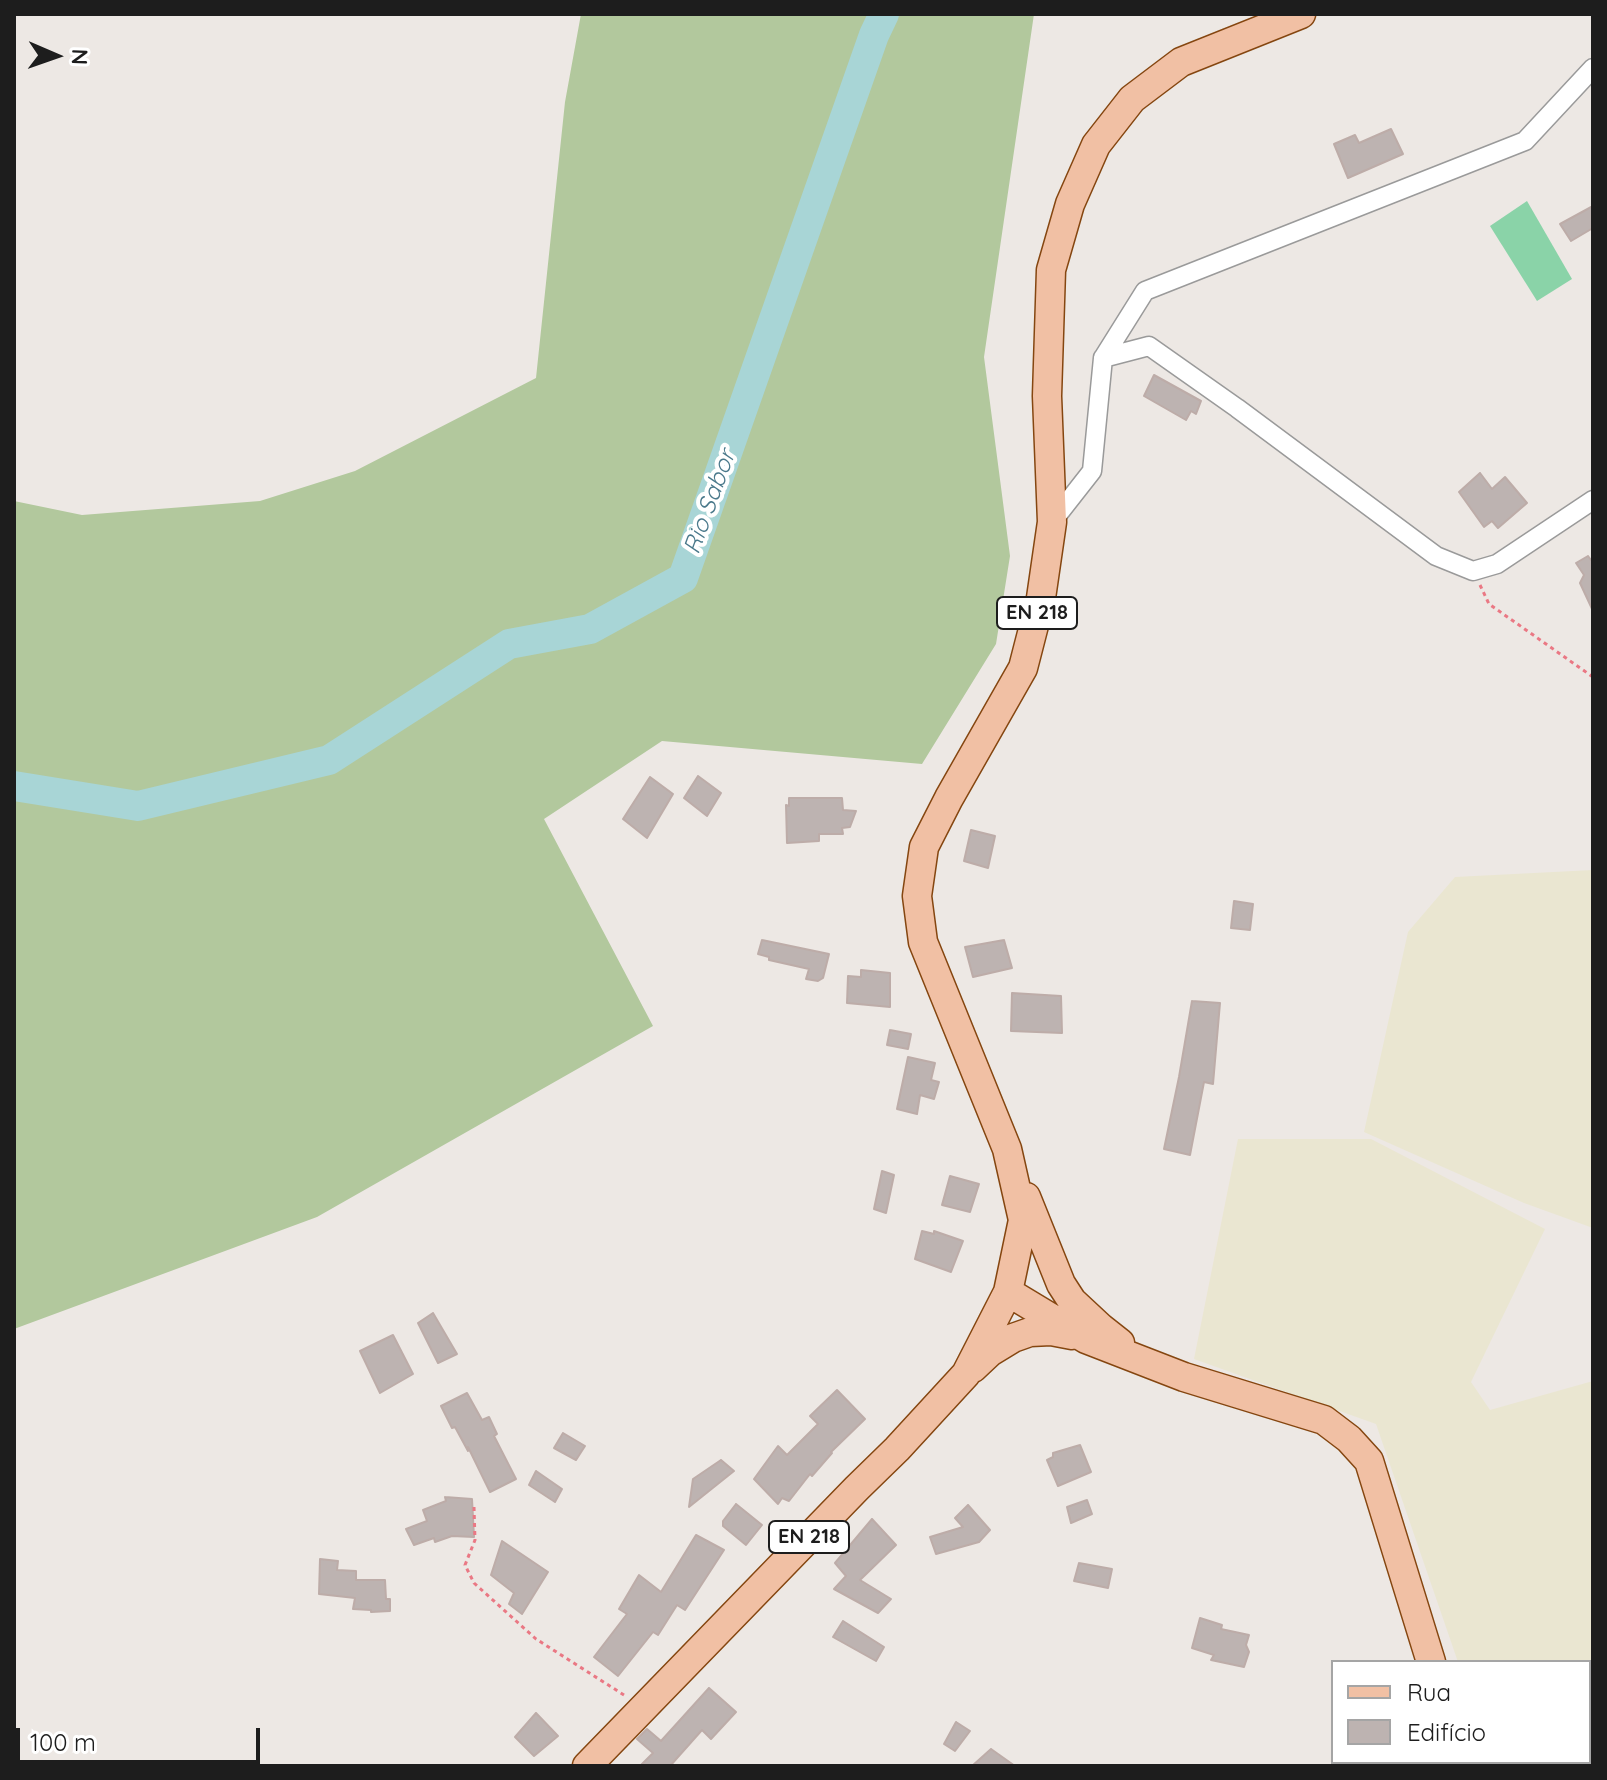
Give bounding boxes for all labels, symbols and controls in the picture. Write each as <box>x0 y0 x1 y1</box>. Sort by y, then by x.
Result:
north arrow <box>16 16 96 96</box>
text: N <box>66 48 94 65</box>
water label: Rio Sabor <box>678 446 742 558</box>
road number: EN 218 <box>997 597 1077 629</box>
road number: EN 218 <box>769 1521 849 1553</box>
legend <box>1331 1660 1591 1764</box>
text: Rua <box>1407 1677 1451 1707</box>
scale bar <box>20 1712 264 1762</box>
text: Edifício <box>1407 1717 1486 1747</box>
text: 100 m <box>30 1727 96 1757</box>

